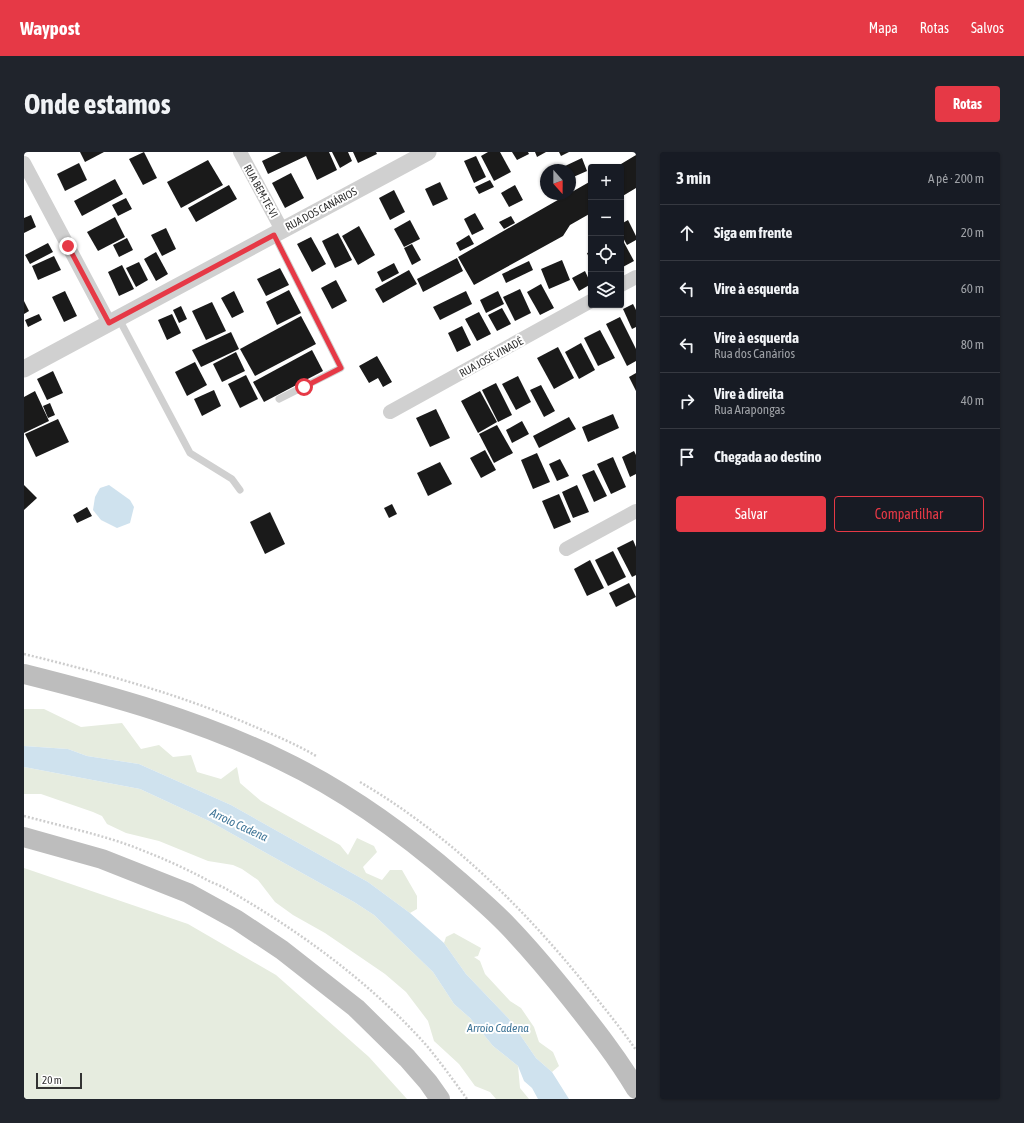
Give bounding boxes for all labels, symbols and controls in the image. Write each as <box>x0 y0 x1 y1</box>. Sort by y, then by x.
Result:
text: Waypost <box>20 17 80 39</box>
text: Mapa <box>869 20 898 36</box>
text: Rotas <box>920 20 949 36</box>
text: Salvos <box>971 20 1004 36</box>
button: Rotas <box>935 86 1000 122</box>
text: Onde estamos <box>24 88 171 120</box>
street label: RUA BEM-TE-VI <box>241 162 281 220</box>
north arrow <box>540 164 576 200</box>
map controls <box>588 164 624 308</box>
button: + <box>588 164 624 200</box>
text: 3 min <box>676 168 711 188</box>
text: A pé · 200 m <box>928 171 984 186</box>
street label: RUA DOS CANÁRIOS <box>283 185 359 233</box>
button: − <box>588 200 624 236</box>
icon: ahead <box>676 222 698 244</box>
text: Siga em frente <box>714 224 792 241</box>
text: 20 m <box>961 225 984 240</box>
button: locate <box>588 236 624 272</box>
route end <box>59 237 77 255</box>
button: layers <box>588 272 624 308</box>
icon: left <box>676 278 698 300</box>
text: Vire à esquerda <box>714 280 799 297</box>
text: 60 m <box>961 281 984 296</box>
text: Vire à esquerda <box>714 329 799 346</box>
street label: RUA JOSÉ VINADÉ <box>457 334 525 379</box>
icon: left <box>676 334 698 356</box>
text: 80 m <box>961 337 984 352</box>
text: Rua dos Canários <box>714 346 795 361</box>
route start <box>295 378 313 396</box>
text: Vire à direita <box>714 385 784 402</box>
icon: right <box>676 390 698 412</box>
text: 40 m <box>961 393 984 408</box>
text: Rua Arapongas <box>714 402 785 417</box>
icon: arrive <box>676 446 698 468</box>
text: Chegada ao destino <box>714 448 822 465</box>
button: Salvar <box>676 496 826 532</box>
button: Compartilhar <box>834 496 984 532</box>
water label: Arroio Cadena <box>207 805 270 845</box>
water label: Arroio Cadena <box>466 1021 529 1035</box>
scale bar <box>36 1071 82 1090</box>
text: 20 m <box>42 1074 62 1086</box>

